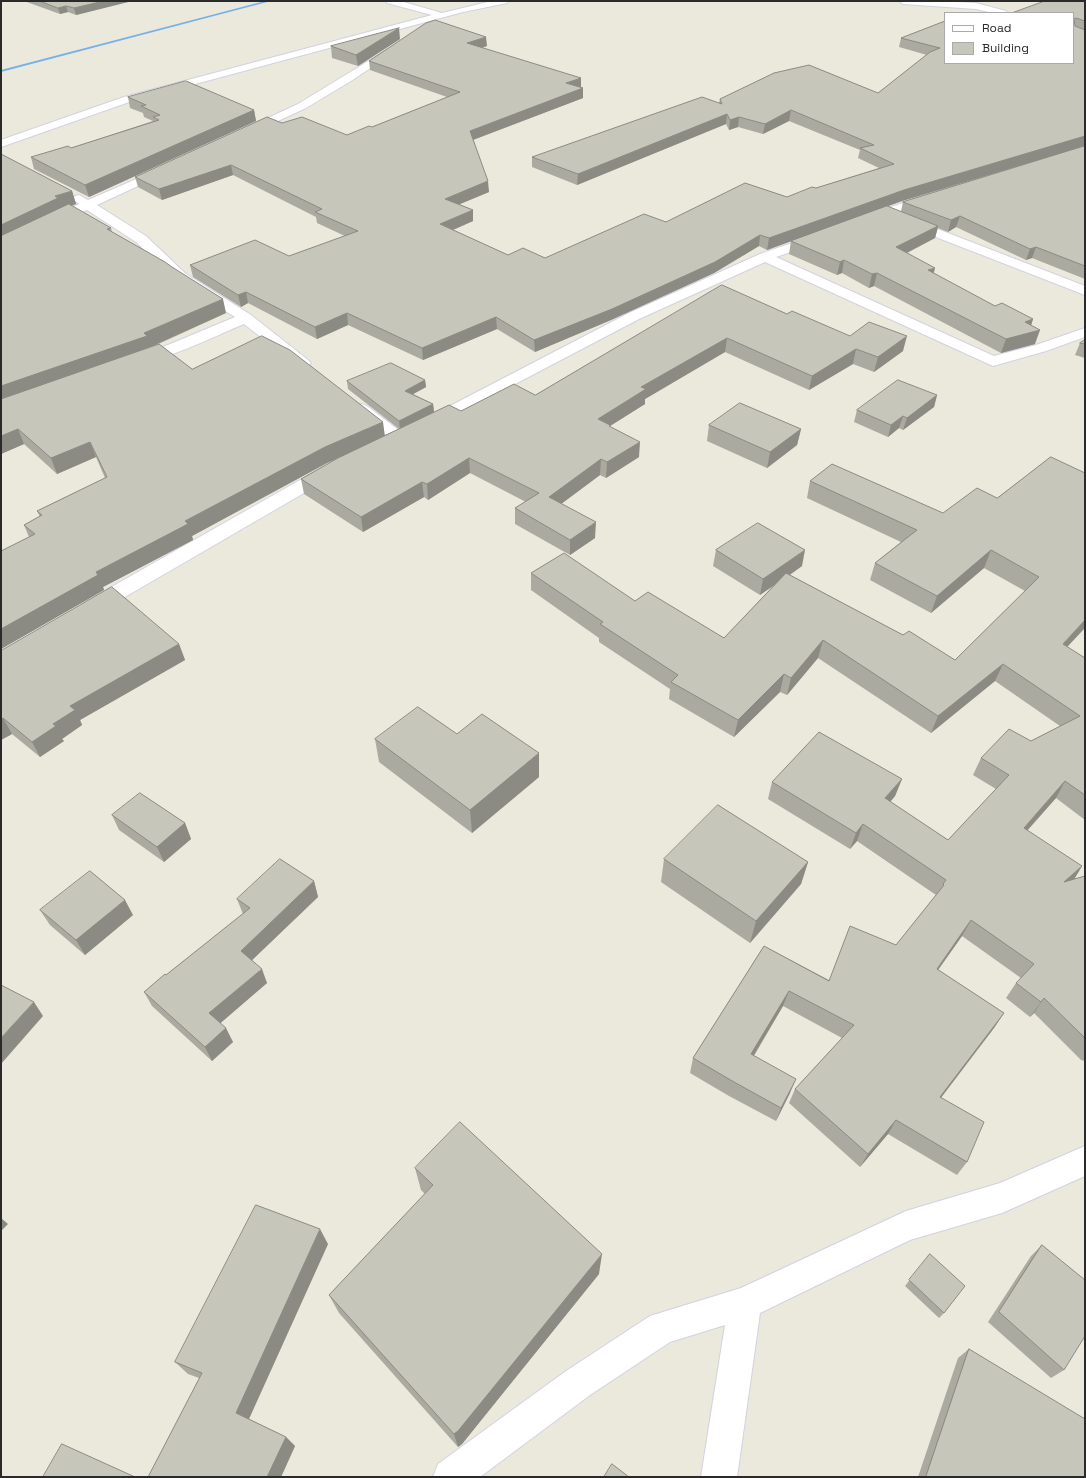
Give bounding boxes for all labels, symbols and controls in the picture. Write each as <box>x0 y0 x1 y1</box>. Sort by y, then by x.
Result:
legend <box>944 12 1074 64</box>
text: Road <box>982 20 1011 36</box>
text: Building <box>982 40 1029 56</box>

